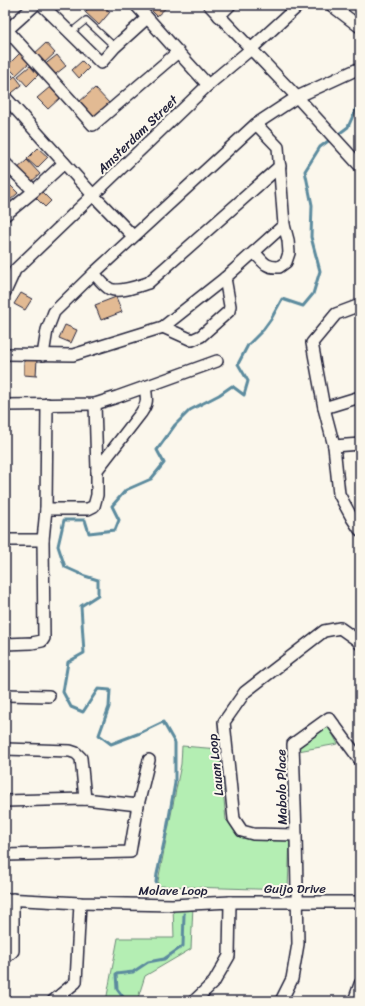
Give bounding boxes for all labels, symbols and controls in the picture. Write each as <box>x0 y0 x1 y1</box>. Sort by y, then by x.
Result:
street label: Amsterdam Street <box>91 89 184 180</box>
street label: Lauan Loop <box>201 733 230 797</box>
street label: Mabolo Place <box>269 749 294 825</box>
street label: Guijo Drive <box>264 877 326 900</box>
street label: Molave Loop <box>138 879 208 902</box>

